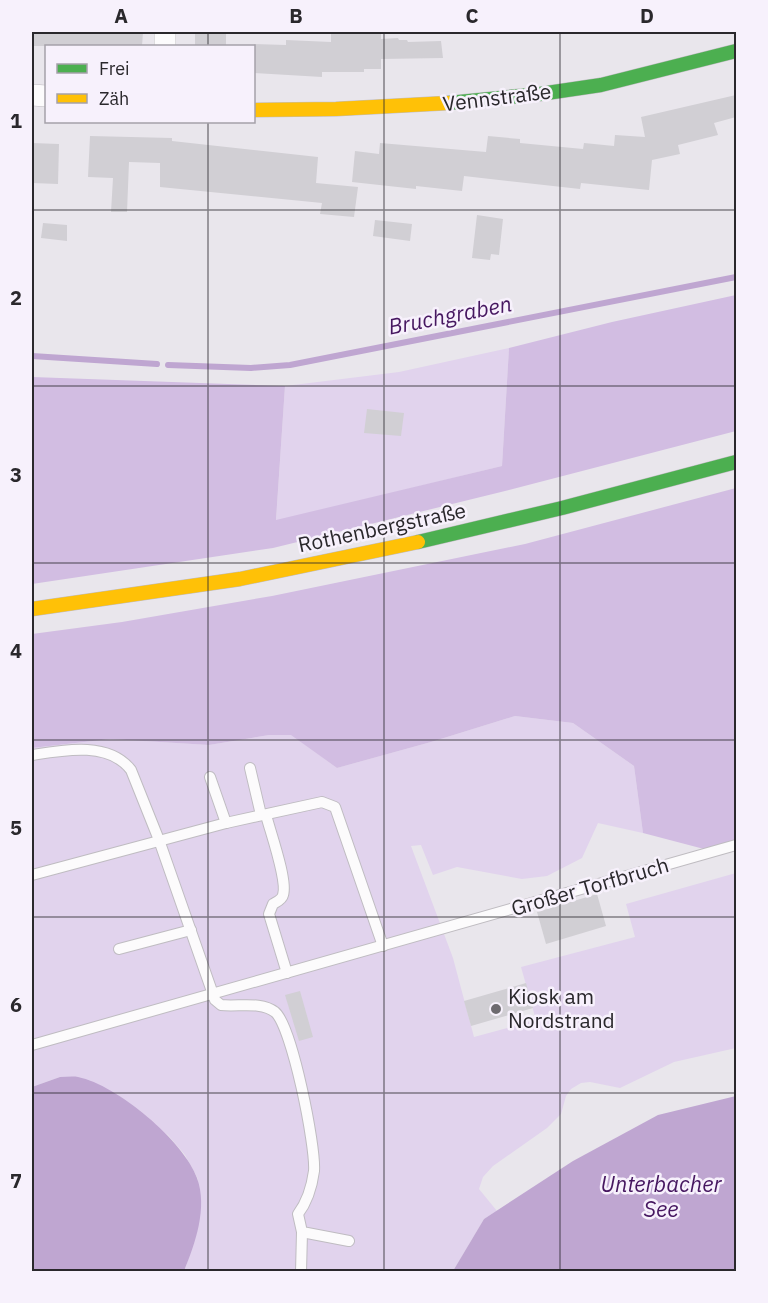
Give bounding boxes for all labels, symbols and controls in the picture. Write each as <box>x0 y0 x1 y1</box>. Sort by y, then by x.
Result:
text: A <box>114 2 128 29</box>
text: B <box>289 2 303 29</box>
text: C <box>465 2 479 29</box>
text: D <box>640 2 654 29</box>
legend <box>45 45 255 123</box>
text: Frei <box>99 57 130 80</box>
street label: Vennstraße <box>441 76 553 118</box>
text: Zäh <box>99 87 129 110</box>
text: 1 <box>10 107 22 134</box>
text: 2 <box>10 284 22 311</box>
water label: Bruchgraben <box>386 288 514 341</box>
text: 3 <box>10 461 22 488</box>
street label: Rothenbergstraße <box>295 496 468 558</box>
text: 4 <box>10 637 22 664</box>
text: 5 <box>10 814 22 841</box>
street label: Großer Torfbruch <box>508 850 672 922</box>
place label: Kiosk am Nordstrand <box>508 982 615 1034</box>
text: 6 <box>10 991 22 1018</box>
marker: Kiosk am Nordstrand <box>489 1002 503 1016</box>
text: 7 <box>10 1167 22 1194</box>
water label: Unterbacher See <box>601 1169 722 1223</box>

